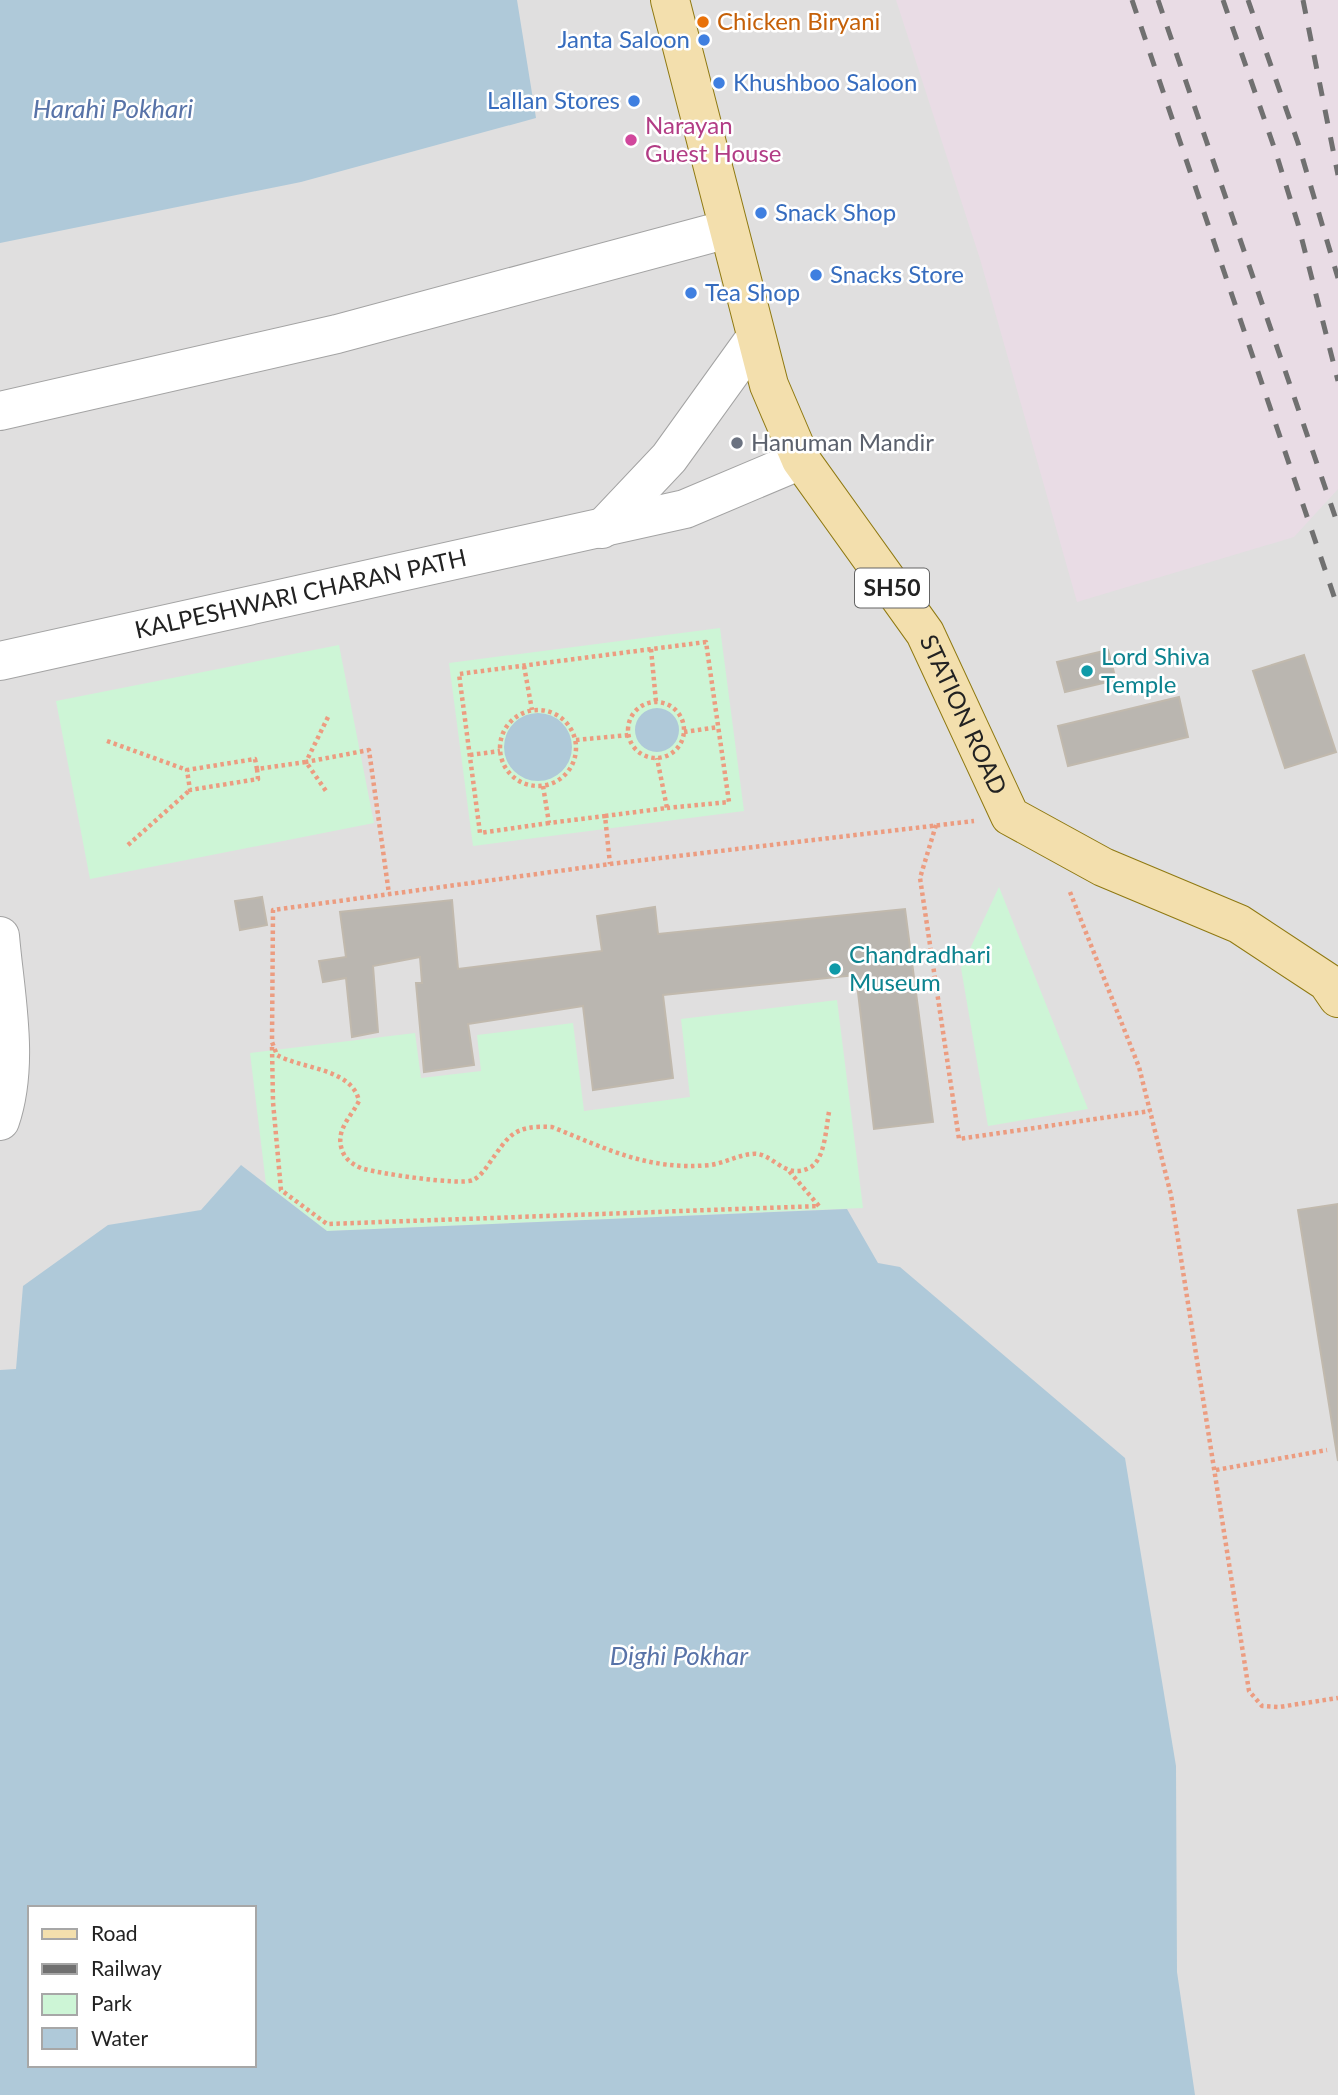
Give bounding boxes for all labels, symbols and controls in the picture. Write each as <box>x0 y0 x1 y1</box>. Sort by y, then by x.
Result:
place label: Chicken Biryani <box>717 6 880 35</box>
marker: Chicken Biryani <box>695 14 711 30</box>
place label: Janta Saloon <box>557 24 690 53</box>
marker: Janta Saloon <box>696 32 712 48</box>
place label: Khushboo Saloon <box>733 67 917 96</box>
marker: Khushboo Saloon <box>711 75 727 91</box>
place label: Lallan Stores <box>487 85 620 114</box>
water label: Harahi Pokhari <box>33 92 193 124</box>
marker: Lallan Stores <box>626 93 642 109</box>
place label: Narayan Guest House <box>645 110 782 167</box>
marker: Narayan Guest House <box>623 132 639 148</box>
place label: Snack Shop <box>775 197 896 226</box>
marker: Snack Shop <box>753 205 769 221</box>
place label: Snacks Store <box>830 259 964 288</box>
marker: Snacks Store <box>808 267 824 283</box>
place label: Tea Shop <box>705 277 800 306</box>
marker: Tea Shop <box>683 285 699 301</box>
place label: Hanuman Mandir <box>751 427 934 456</box>
marker: Hanuman Mandir <box>729 435 745 451</box>
street label: KALPESHWARI CHARAN PATH <box>132 542 469 644</box>
road number: SH50 <box>855 568 929 608</box>
street label: STATION ROAD <box>915 630 1014 799</box>
place label: Lord Shiva Temple <box>1101 641 1210 698</box>
marker: Lord Shiva Temple <box>1079 663 1095 679</box>
place label: Chandradhari Museum <box>849 939 991 996</box>
marker: Chandradhari Museum <box>827 961 843 977</box>
water label: Dighi Pokhar <box>610 1639 749 1671</box>
legend <box>28 1906 256 2067</box>
text: Road <box>91 1920 138 1945</box>
text: Railway <box>91 1955 162 1980</box>
text: Park <box>91 1990 132 2015</box>
text: Water <box>91 2025 148 2050</box>

